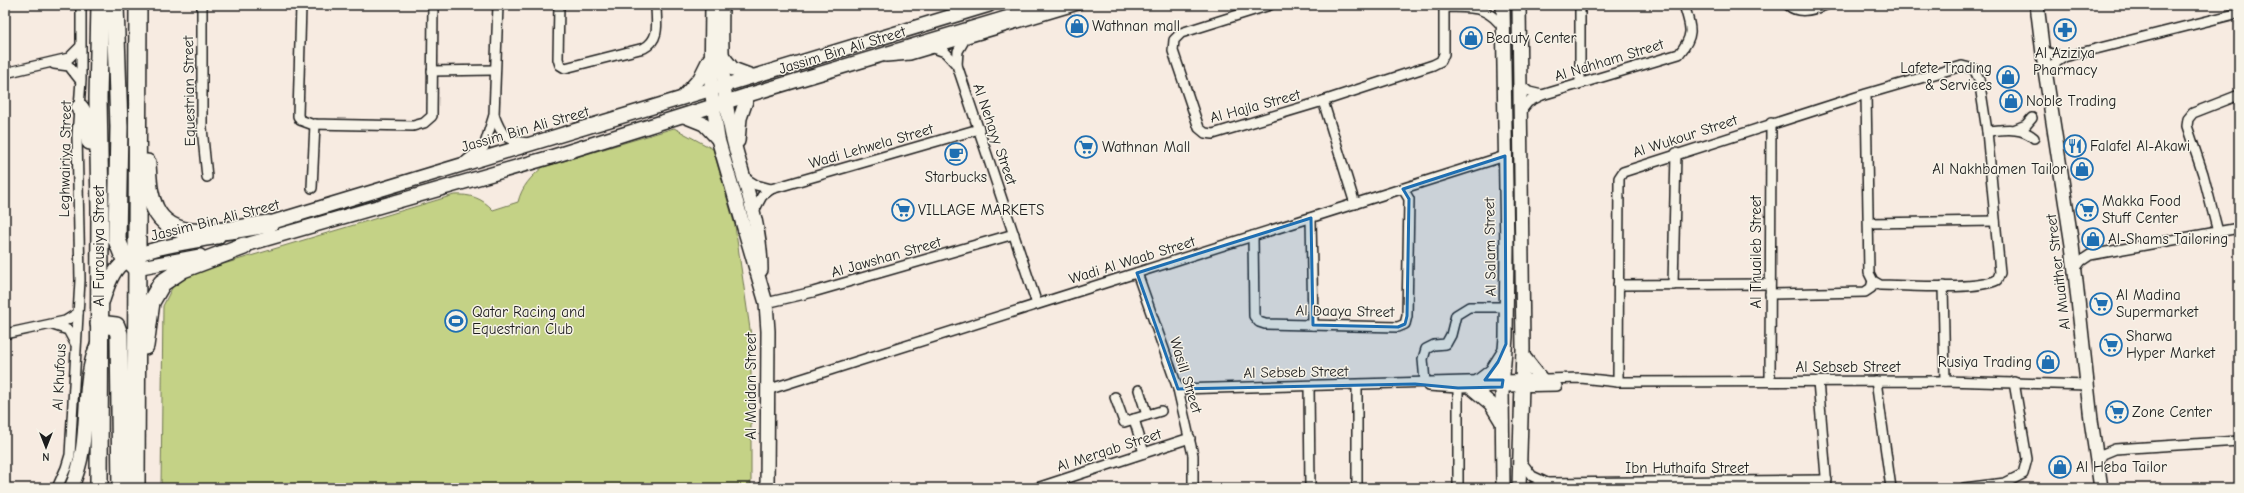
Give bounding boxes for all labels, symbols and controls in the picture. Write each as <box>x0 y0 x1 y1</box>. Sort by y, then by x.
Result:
shop icon: Wathnan mall <box>1064 13 1090 39</box>
place label: Wathnan mall <box>1092 17 1180 35</box>
pharmacy icon: Al Aziziya Pharmacy <box>2052 17 2078 43</box>
street label: Jassim Bin Ali Street <box>776 22 908 78</box>
shop icon: Beauty Center <box>1458 25 1484 51</box>
place label: Beauty Center <box>1486 29 1577 47</box>
street label: Equestrian Street <box>179 35 199 146</box>
street label: Al Nahham Street <box>1552 35 1667 85</box>
place label: Al Aziziya Pharmacy <box>2033 44 2097 79</box>
place label: Lafete Trading & Services <box>1900 59 1992 94</box>
shop icon: Lafete Trading & Services <box>1995 64 2021 90</box>
street label: Al Nehayy Street <box>969 81 1021 188</box>
street label: Al Hajla Street <box>1208 85 1303 127</box>
shop icon: Noble Trading <box>1998 88 2024 114</box>
place label: Noble Trading <box>2026 92 2116 110</box>
street label: Leghwairiya Street <box>55 100 75 218</box>
street label: Jassim Bin Ali Street <box>459 102 592 156</box>
street label: Al Wukour Street <box>1630 110 1740 161</box>
street label: Wadi Lehwela Street <box>807 119 936 172</box>
restaurant icon: Falafel Al-Akawi <box>2062 133 2088 159</box>
supermarket icon: Wathnan Mall <box>1073 134 1099 160</box>
place label: Falafel Al-Akawi <box>2090 137 2190 155</box>
place label: Wathnan Mall <box>1102 138 1190 156</box>
cafe icon: Starbucks <box>943 141 969 167</box>
shop icon: Al Nakhbamen Tailor <box>2069 156 2095 182</box>
place label: Al Nakhbamen Tailor <box>1932 160 2066 178</box>
place label: Starbucks <box>925 168 987 186</box>
street label: Al Furousiya Street <box>90 185 108 307</box>
place label: Makka Food Stuff Center <box>2102 192 2181 227</box>
street label: Jassim Bin Ali Street <box>149 195 282 245</box>
street label: Al Thuaileb Street <box>1747 195 1765 309</box>
supermarket icon: VILLAGE MARKETS <box>890 197 916 223</box>
street label: Al Salam Street <box>1480 197 1500 297</box>
supermarket icon: Makka Food Stuff Center <box>2074 197 2100 223</box>
place label: VILLAGE MARKETS <box>918 201 1044 219</box>
street label: Al Muaither Street <box>2042 212 2074 331</box>
shop icon: Al-Shams Tailoring <box>2080 226 2106 252</box>
place label: Al-Shams Tailoring <box>2108 230 2228 248</box>
street label: Wadi Al Waab Street <box>1067 232 1198 288</box>
street label: Al Jawshan Street <box>829 233 944 281</box>
place label: Al Madina Supermarket <box>2116 286 2199 321</box>
supermarket icon: Al Madina Supermarket <box>2088 291 2114 317</box>
street label: Al Daaya Street <box>1295 301 1395 321</box>
place label: Qatar Racing and Equestrian Club <box>472 303 585 338</box>
sports icon: Qatar Racing and Equestrian Club <box>443 308 469 334</box>
place label: Sharwa Hyper Market <box>2126 327 2216 362</box>
street label: Al Maidan Street <box>742 332 760 440</box>
supermarket icon: Sharwa Hyper Market <box>2098 332 2124 358</box>
street label: Wasill Street <box>1166 335 1206 416</box>
street label: Al Khufous <box>48 343 70 411</box>
shop icon: Rusiya Trading <box>2035 349 2061 375</box>
place label: Rusiya Trading <box>1938 353 2032 371</box>
street label: Al Sebseb Street <box>1795 358 1901 376</box>
street label: Al Sebseb Street <box>1243 362 1349 382</box>
supermarket icon: Zone Center <box>2104 399 2130 425</box>
place label: Zone Center <box>2132 403 2212 421</box>
street label: Al Merqab Street <box>1054 424 1164 475</box>
north arrow <box>26 427 66 467</box>
text: N <box>42 450 50 463</box>
shop icon: Al Heba Tailor <box>2047 454 2073 480</box>
place label: Al Heba Tailor <box>2076 458 2167 476</box>
street label: Ibn Huthaifa Street <box>1625 459 1749 477</box>

